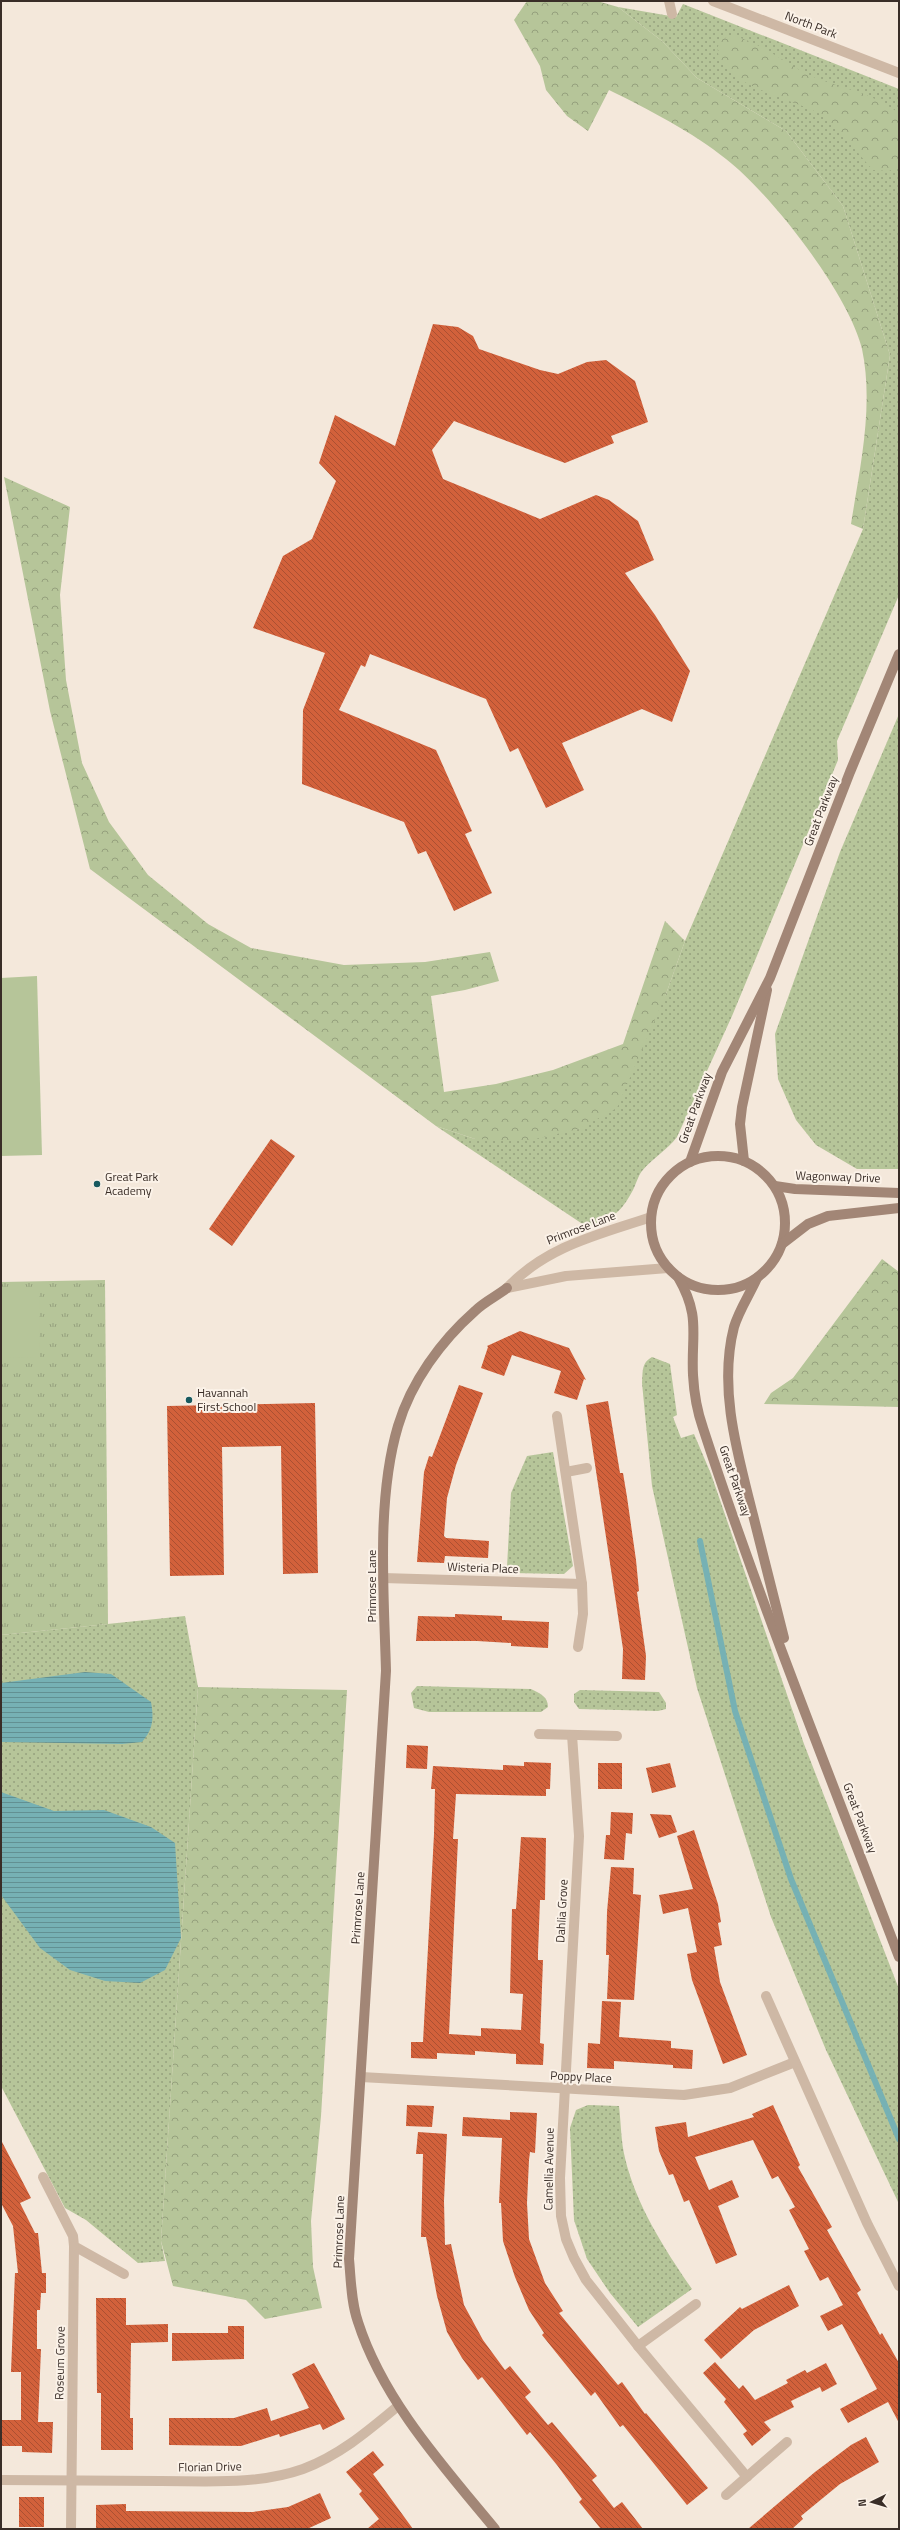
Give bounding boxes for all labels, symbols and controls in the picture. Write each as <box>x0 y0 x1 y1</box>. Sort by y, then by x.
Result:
street label: North Park <box>782 6 840 43</box>
street label: Great Parkway <box>798 773 843 849</box>
street label: Great Parkway <box>673 1070 716 1146</box>
street label: Wagonway Drive <box>795 1166 881 1187</box>
place label: Great Park Academy <box>105 1167 159 1200</box>
marker: Great Park Academy <box>92 1179 102 1189</box>
street label: Primrose Lane <box>543 1206 618 1249</box>
place label: Havannah First School <box>197 1383 256 1416</box>
marker: Havannah First School <box>184 1395 194 1405</box>
street label: Great Parkway <box>714 1443 757 1519</box>
street label: Primrose Lane <box>362 1550 381 1622</box>
street label: Wisteria Place <box>447 1557 519 1578</box>
street label: Great Parkway <box>838 1780 883 1856</box>
street label: Primrose Lane <box>345 1871 370 1945</box>
street label: Dahlia Grove <box>550 1879 573 1943</box>
street label: Poppy Place <box>550 2065 612 2088</box>
street label: Camellia Avenue <box>538 2127 559 2211</box>
street label: Primrose Lane <box>328 2195 349 2269</box>
street label: Roseum Grove <box>49 2326 70 2400</box>
street label: Florian Drive <box>178 2456 242 2477</box>
north arrow <box>852 2482 892 2522</box>
text: N <box>854 2498 870 2507</box>

